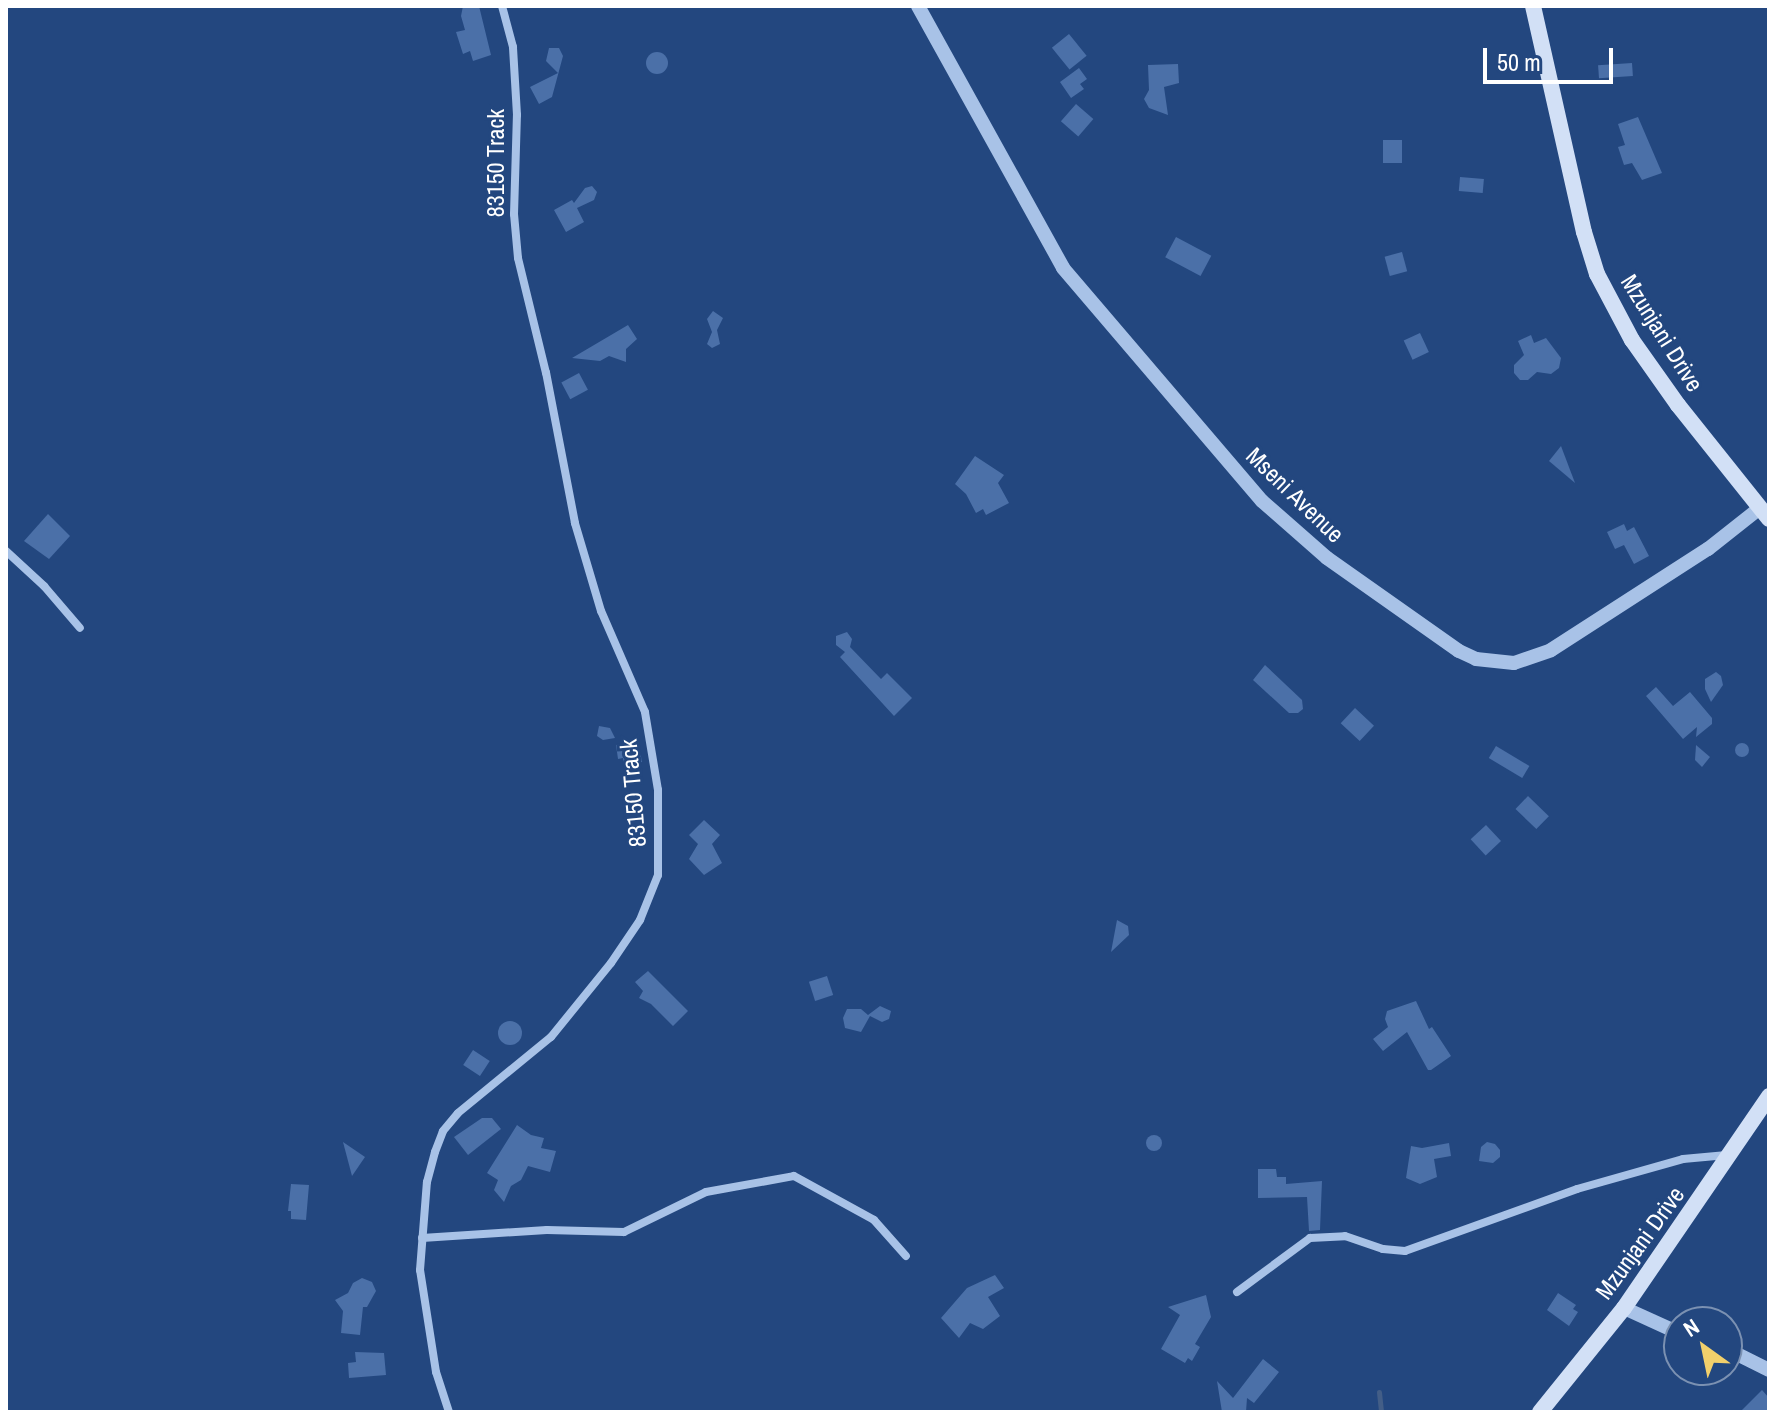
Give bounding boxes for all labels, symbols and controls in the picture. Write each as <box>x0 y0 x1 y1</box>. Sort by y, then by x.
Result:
scale bar <box>1487 32 1617 82</box>
text: 50 m <box>1497 46 1541 78</box>
street label: 83150 Track <box>482 109 510 217</box>
street label: Mzunjani Drive <box>1615 269 1709 397</box>
street label: Mseni Avenue <box>1240 441 1350 549</box>
street label: 83150 Track <box>614 738 652 848</box>
street label: Mzunjani Drive <box>1589 1181 1691 1305</box>
north arrow <box>1663 1306 1743 1386</box>
text: N <box>1677 1311 1705 1344</box>

